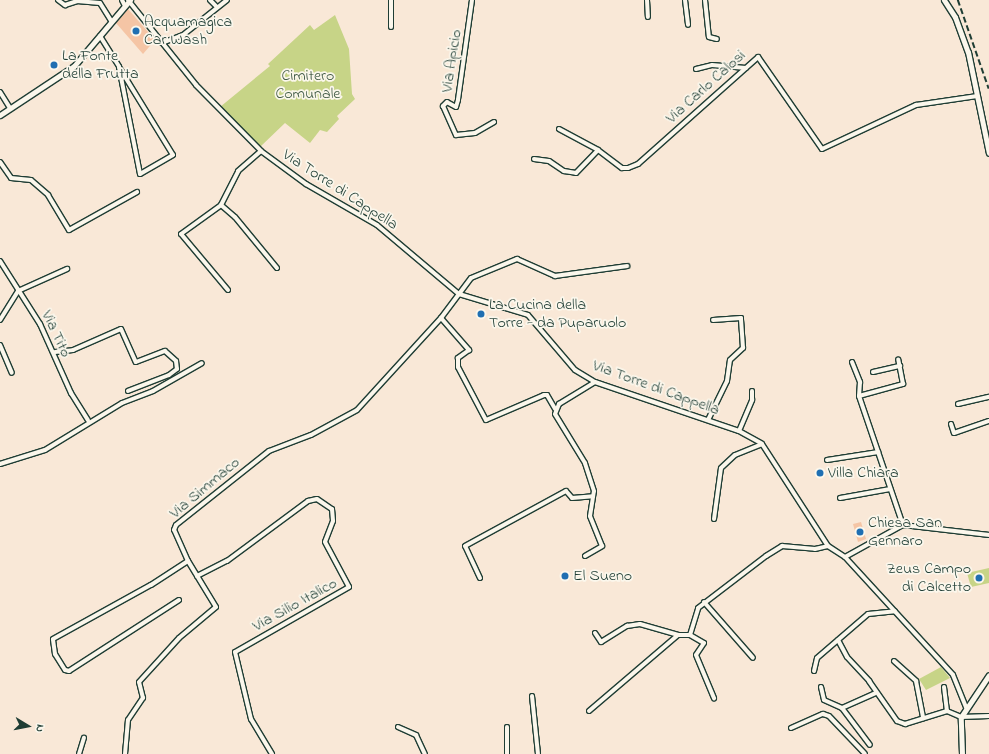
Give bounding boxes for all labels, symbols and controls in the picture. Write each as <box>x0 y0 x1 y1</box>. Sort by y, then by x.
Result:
place label: Acquamagica Car Wash <box>144 12 232 50</box>
marker: Acquamagica Car Wash <box>131 26 141 36</box>
street label: Via Apicio <box>438 28 466 94</box>
place label: La Fonte della Frutta <box>62 46 139 84</box>
street label: Via Carlo Calosi <box>662 46 750 128</box>
marker: La Fonte della Frutta <box>49 60 59 70</box>
park label: Cimitero Comunale <box>275 66 341 104</box>
street label: Via Torre di Cappella <box>279 146 401 234</box>
place label: La Cucina della Torre - da Puparuolo <box>489 295 626 333</box>
street label: Via Tito <box>37 307 75 361</box>
marker: La Cucina della Torre - da Puparuolo <box>476 309 486 319</box>
street label: Via Torre di Cappella <box>590 356 722 420</box>
street label: Via Simmaco <box>166 453 244 523</box>
place label: Villa Chiara <box>828 463 899 483</box>
marker: Villa Chiara <box>815 468 825 478</box>
place label: Chiesa San Gennaro <box>868 513 942 551</box>
marker: Chiesa San Gennaro <box>855 527 865 537</box>
place label: Zeus Campo di Calcetto <box>887 559 971 597</box>
place label: El Sueno <box>573 566 632 586</box>
marker: El Sueno <box>560 571 570 581</box>
marker: Zeus Campo di Calcetto <box>974 573 984 583</box>
street label: Via Silio Italico <box>249 574 341 636</box>
north arrow <box>8 706 48 746</box>
text: N <box>31 723 48 733</box>

